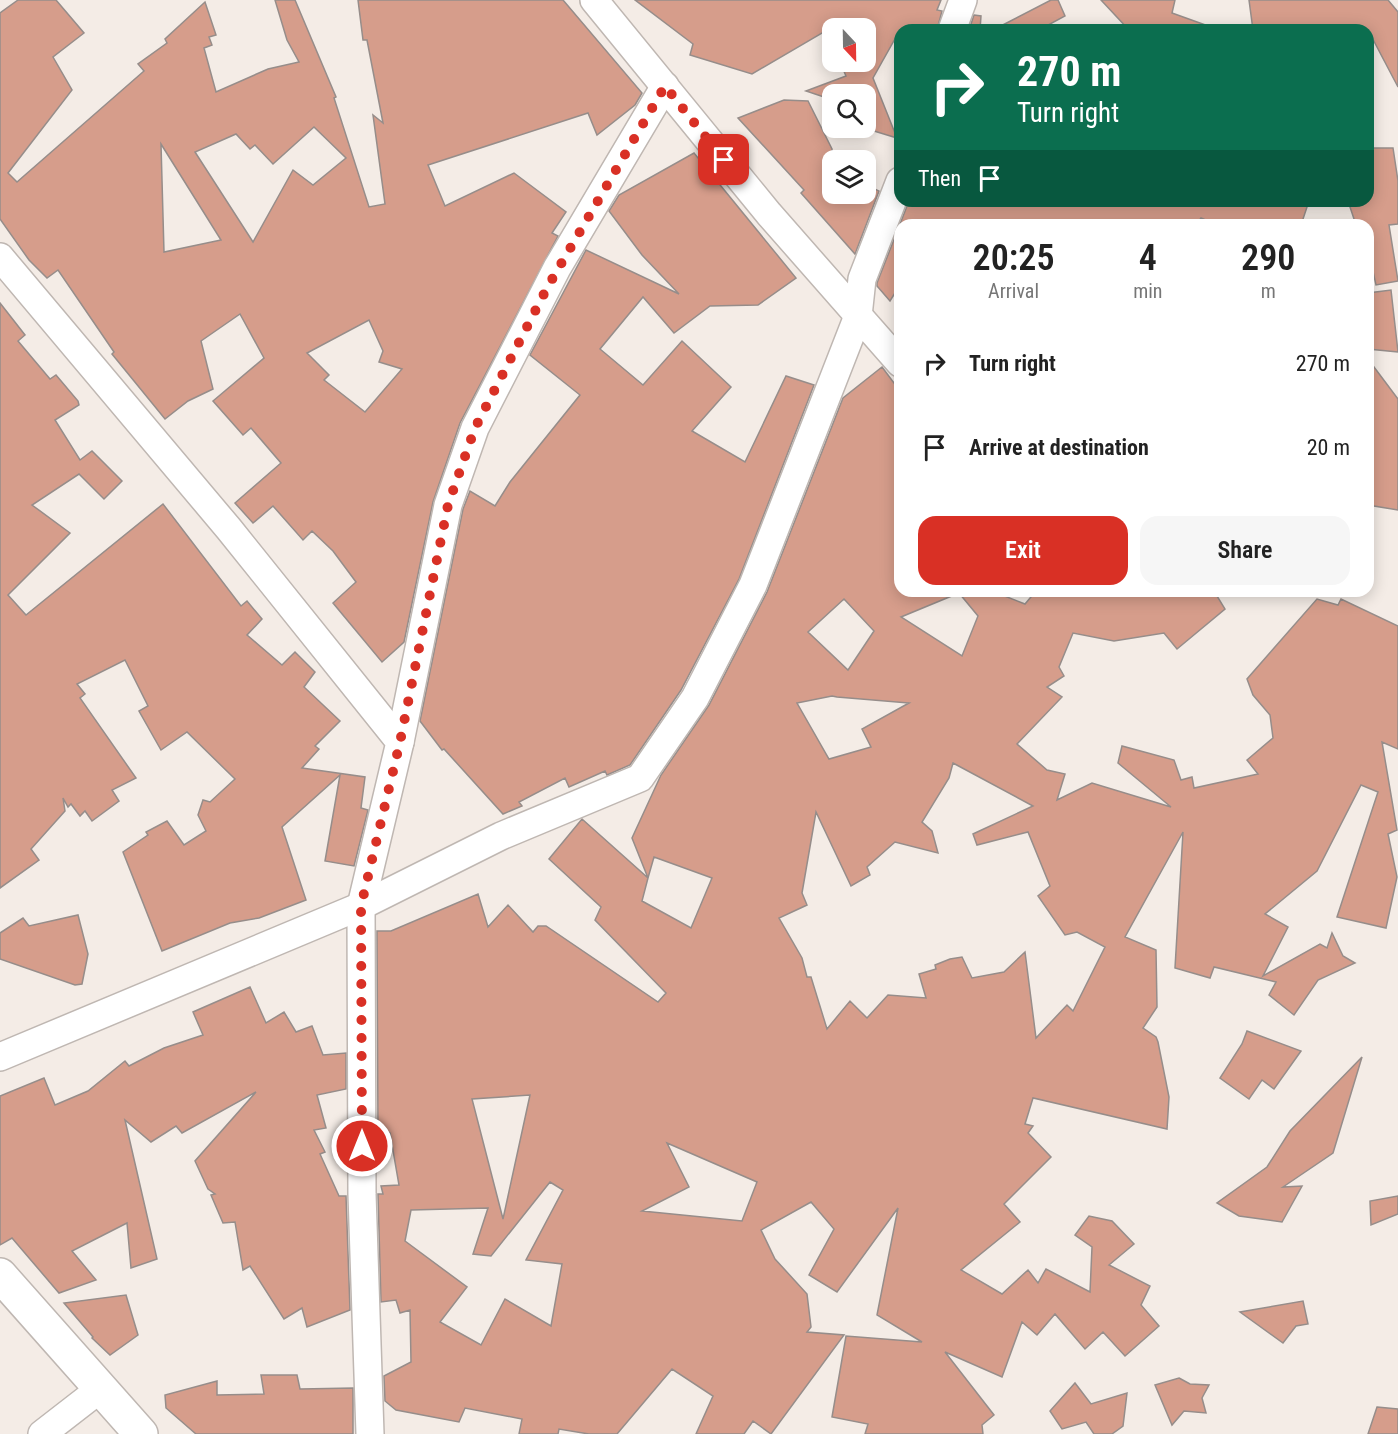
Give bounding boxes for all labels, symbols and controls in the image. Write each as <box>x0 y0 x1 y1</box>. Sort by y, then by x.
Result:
north arrow <box>822 18 876 72</box>
map controls <box>822 18 876 204</box>
text: 270 m <box>1017 47 1122 96</box>
icon: right <box>918 48 996 126</box>
button: search <box>822 84 876 138</box>
text: Turn right <box>1017 97 1119 129</box>
pin <box>698 134 749 185</box>
icon: arrive <box>707 143 740 176</box>
button: layers <box>822 150 876 204</box>
icon: arrive <box>973 162 1006 195</box>
text: Then <box>918 166 961 191</box>
text: 20:25 <box>973 237 1055 279</box>
text: 4 <box>1139 237 1157 279</box>
text: 290 <box>1241 237 1295 279</box>
text: Arrival <box>988 279 1039 303</box>
text: min <box>1133 279 1162 303</box>
text: m <box>1261 279 1276 303</box>
icon: right <box>918 347 951 380</box>
text: Turn right <box>969 351 1056 376</box>
text: 270 m <box>1296 351 1350 376</box>
icon: arrive <box>918 431 951 464</box>
text: Arrive at destination <box>969 435 1149 460</box>
text: 20 m <box>1307 435 1350 460</box>
button: Exit <box>918 516 1128 585</box>
button: Share <box>1140 516 1350 585</box>
position arrow <box>330 1114 394 1178</box>

